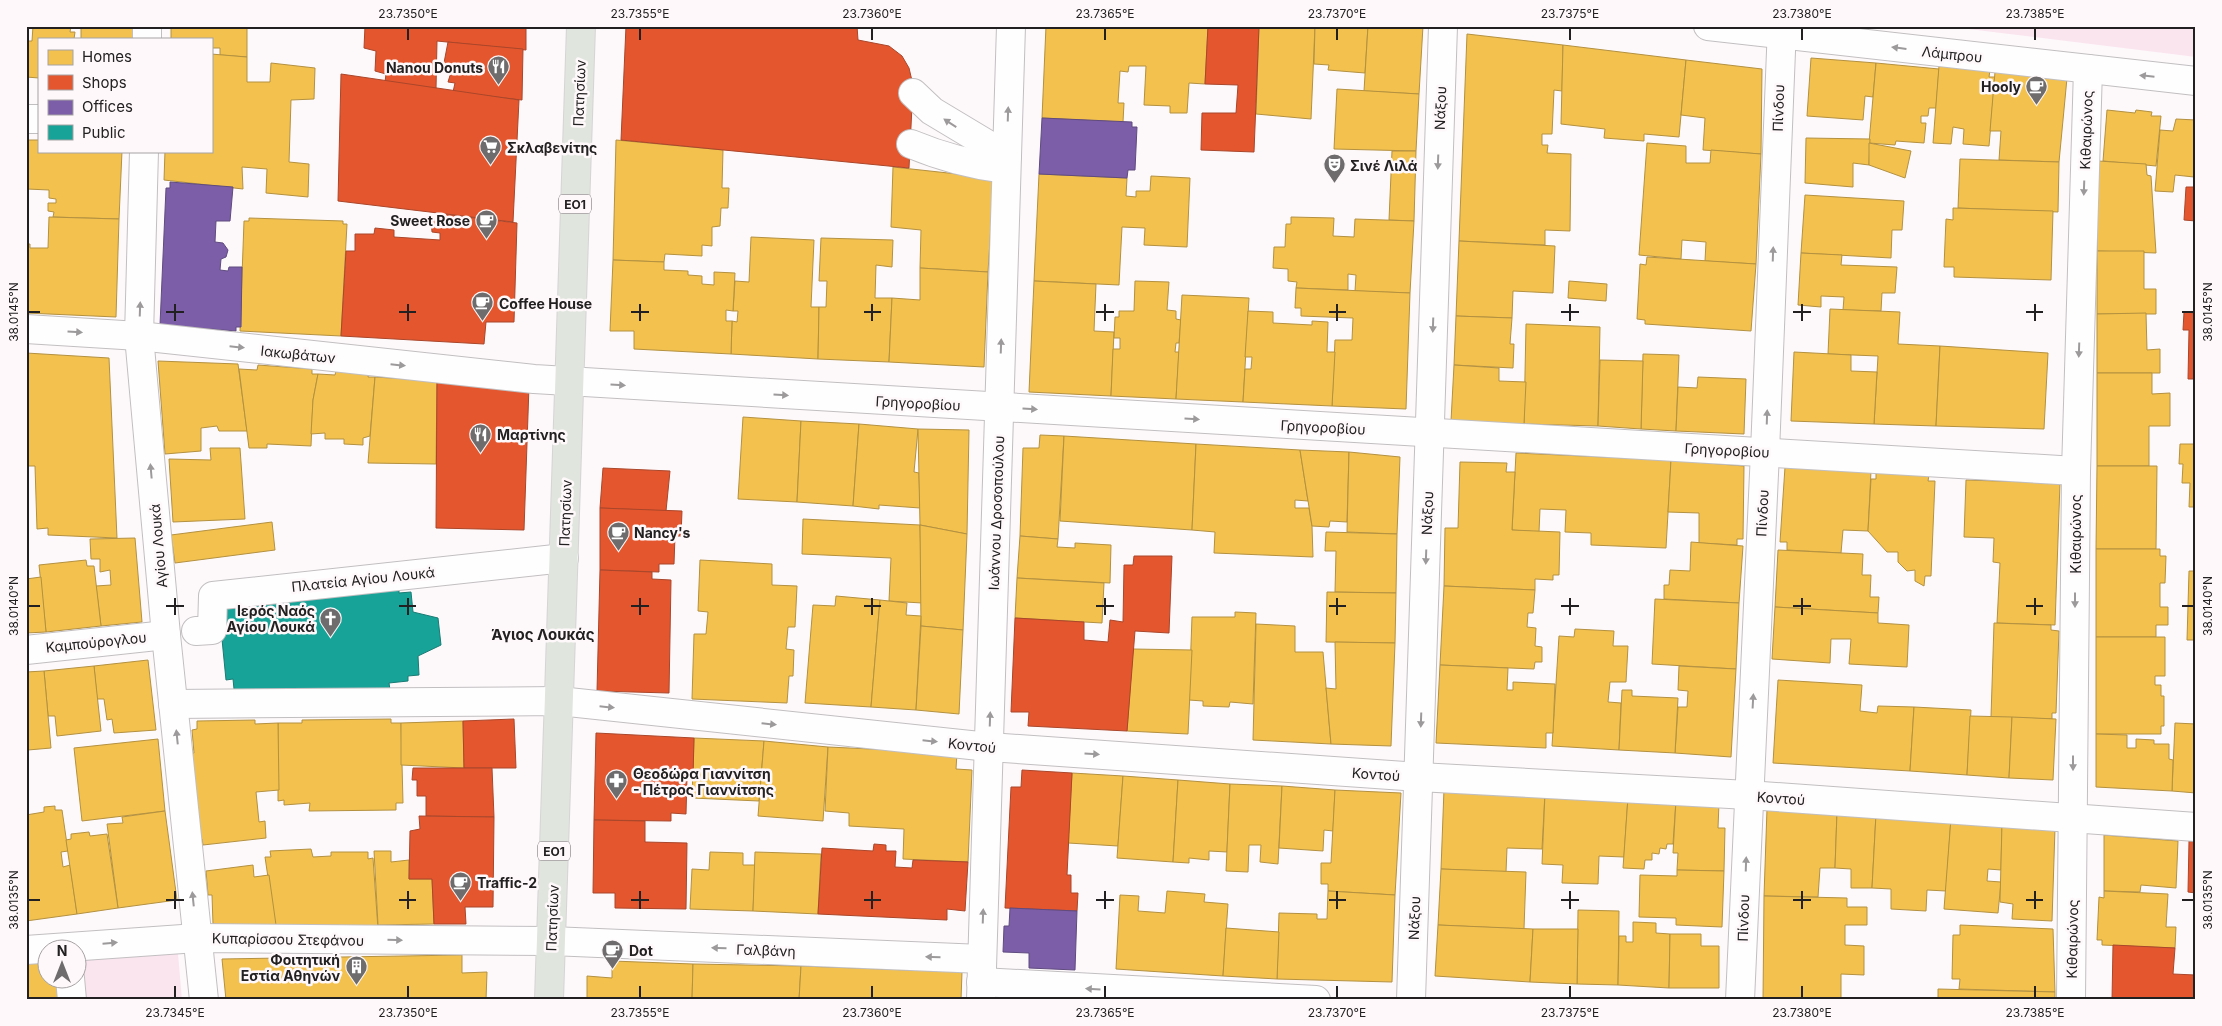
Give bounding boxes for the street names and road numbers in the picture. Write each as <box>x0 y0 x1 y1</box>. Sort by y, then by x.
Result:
street label: Λάμπρου <box>1921 42 1983 66</box>
street label: Πατησίων <box>569 59 589 127</box>
street label: Πίνδου <box>1769 84 1787 132</box>
street label: Νάξου <box>1431 86 1449 130</box>
street label: Κιθαιρώνος <box>2076 90 2096 170</box>
road number: ΕΟ1 <box>559 194 591 213</box>
street label: Ιακωβάτων <box>260 342 336 366</box>
street label: Γρηγοροβίου <box>875 392 961 414</box>
street label: Γρηγοροβίου <box>1280 416 1366 438</box>
street label: Ιωάννου Δροσοπούλου <box>985 435 1007 591</box>
street label: Γρηγοροβίου <box>1684 439 1770 461</box>
street label: Πατησίων <box>555 479 575 547</box>
street label: Πίνδου <box>1752 489 1772 537</box>
street label: Νάξου <box>1418 491 1436 535</box>
street label: Κιθαιρώνος <box>2067 494 2084 574</box>
street label: Αγίου Λουκά <box>146 503 170 589</box>
street label: Πλατεία Αγίου Λουκά <box>290 563 436 595</box>
street label: Καμπούρογλου <box>45 628 147 656</box>
street label: Κοντού <box>947 734 997 756</box>
street label: Κοντού <box>1351 764 1401 784</box>
street label: Κοντού <box>1756 788 1806 808</box>
road number: ΕΟ1 <box>538 841 570 860</box>
street label: Πατησίων <box>542 884 562 952</box>
street label: Πίνδου <box>1734 894 1752 942</box>
street label: Νάξου <box>1405 896 1423 940</box>
street label: Κιθαιρώνος <box>2063 899 2081 979</box>
street label: Κυπαρίσσου Στεφάνου <box>212 929 364 949</box>
street label: Γαλβάνη <box>736 940 796 960</box>

